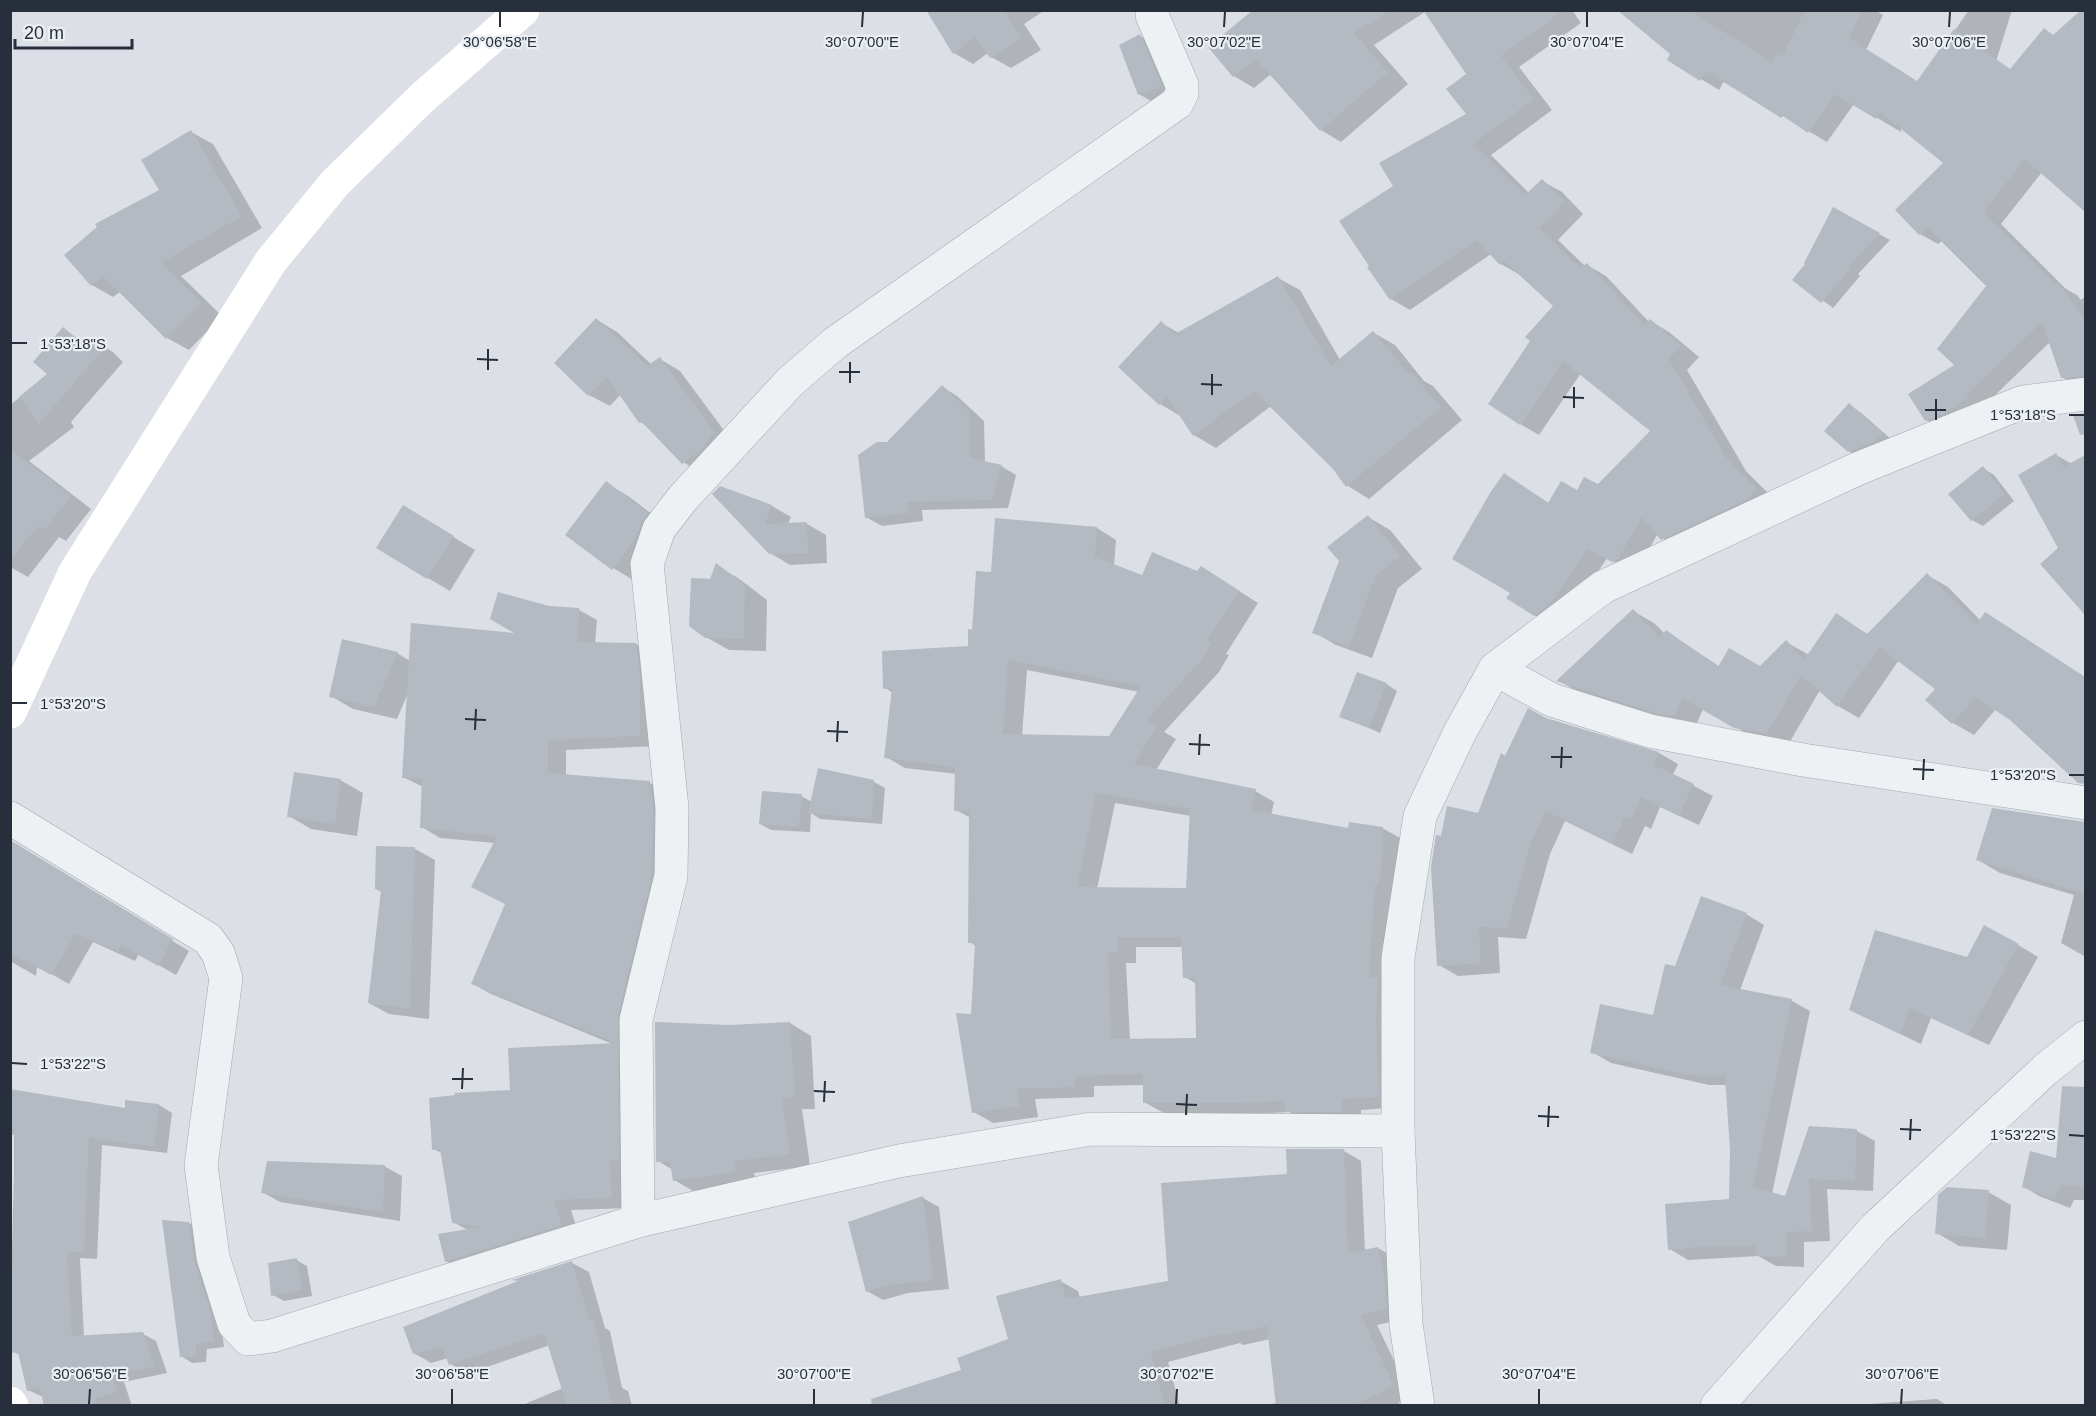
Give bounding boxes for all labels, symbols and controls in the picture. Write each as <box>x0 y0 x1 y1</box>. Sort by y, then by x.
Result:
scale bar <box>15 12 132 50</box>
text: 20 m <box>24 23 64 43</box>
text: 30°06'58"E <box>463 33 537 50</box>
text: 30°07'00"E <box>825 33 899 50</box>
text: 30°07'02"E <box>1187 33 1261 50</box>
text: 30°07'04"E <box>1550 33 1624 50</box>
text: 30°07'06"E <box>1912 33 1986 50</box>
text: 1°53'18"S <box>40 335 106 352</box>
text: 1°53'18"S <box>1990 406 2056 423</box>
text: 1°53'20"S <box>40 695 106 712</box>
text: 1°53'20"S <box>1990 766 2056 783</box>
text: 1°53'22"S <box>40 1055 106 1072</box>
text: 1°53'22"S <box>1990 1126 2056 1143</box>
text: 30°06'56"E <box>53 1365 127 1382</box>
text: 30°06'58"E <box>415 1365 489 1382</box>
text: 30°07'00"E <box>777 1365 851 1382</box>
text: 30°07'02"E <box>1140 1365 1214 1382</box>
text: 30°07'04"E <box>1502 1365 1576 1382</box>
text: 30°07'06"E <box>1865 1365 1939 1382</box>

